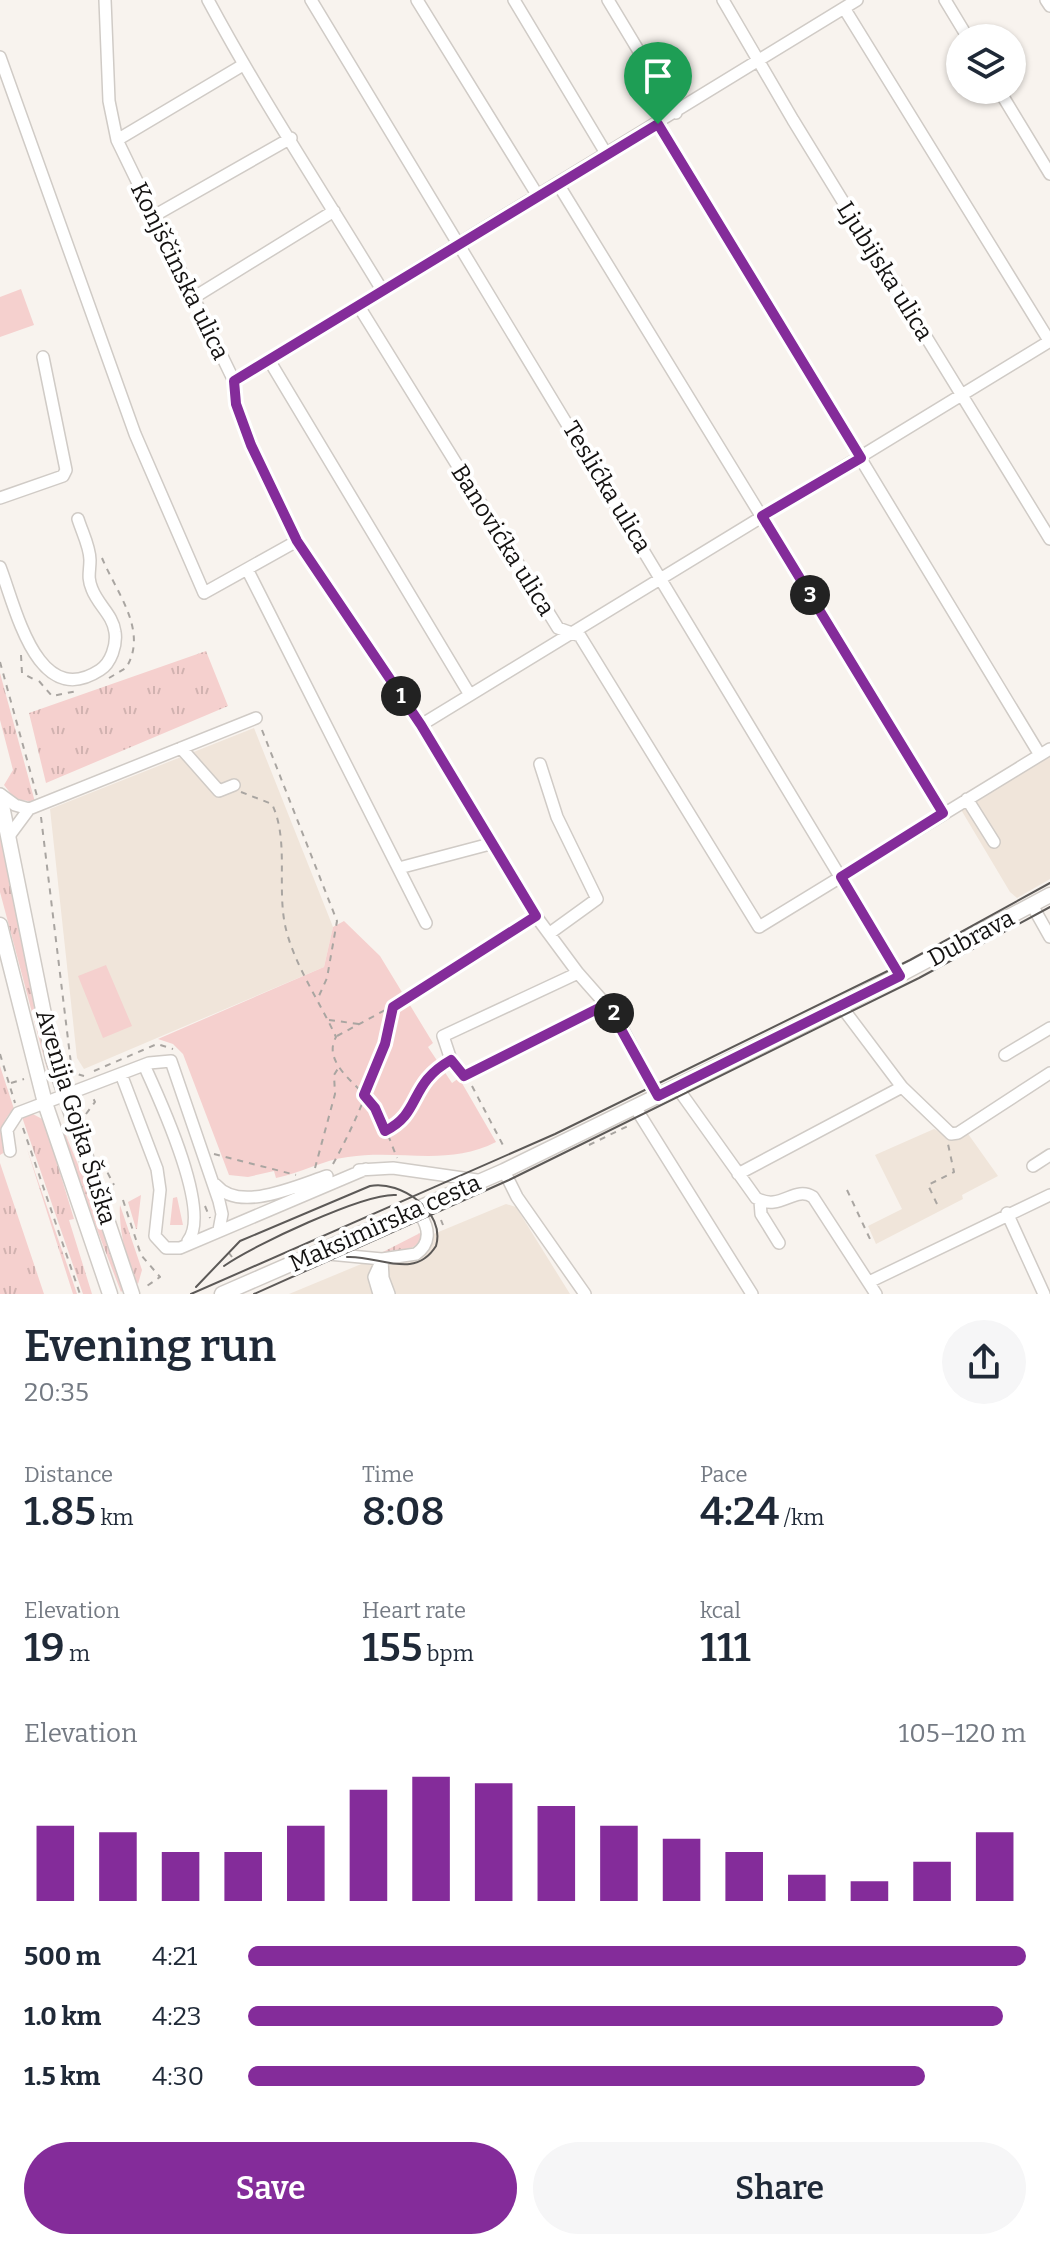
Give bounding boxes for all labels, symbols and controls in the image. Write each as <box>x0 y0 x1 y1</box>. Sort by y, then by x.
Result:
map controls <box>946 24 1026 104</box>
button: layers <box>946 24 1026 104</box>
pin <box>624 42 692 124</box>
icon: arrive <box>636 54 680 98</box>
street label: Konjščinska ulica <box>125 178 235 364</box>
street label: Ljubijska ulica <box>831 196 939 346</box>
street label: Teslićka ulica <box>557 416 657 558</box>
street label: Banovićka ulica <box>445 459 561 621</box>
pin: 3 <box>790 575 830 615</box>
text: 3 <box>804 581 816 608</box>
pin: 1 <box>381 676 421 716</box>
text: 1 <box>396 682 406 709</box>
street label: Dubrava <box>923 904 1019 972</box>
pin: 2 <box>594 993 634 1033</box>
text: 2 <box>608 999 620 1026</box>
street label: Avenija Gojka Šuška <box>30 1006 123 1228</box>
street label: Maksimirska cesta <box>285 1168 485 1278</box>
text: Evening run <box>24 1320 276 1373</box>
button: share <box>942 1320 1026 1404</box>
text: 20:35 <box>24 1377 89 1408</box>
text: Distance <box>24 1461 113 1488</box>
text: Time <box>362 1461 414 1488</box>
text: Pace <box>700 1461 748 1488</box>
text: 1.85 <box>24 1488 96 1536</box>
text: 8:08 <box>362 1488 445 1536</box>
text: 4:24 <box>700 1488 779 1536</box>
text: km <box>96 1504 133 1531</box>
text: /km <box>779 1504 824 1531</box>
text: Elevation <box>24 1597 120 1624</box>
text: Heart rate <box>362 1597 466 1624</box>
text: kcal <box>700 1597 741 1624</box>
text: 19 <box>24 1624 64 1672</box>
text: 155 <box>362 1624 422 1672</box>
text: 111 <box>700 1624 751 1672</box>
text: m <box>64 1640 90 1667</box>
text: bpm <box>422 1640 474 1667</box>
text: Elevation <box>24 1718 137 1749</box>
text: 105–120 m <box>899 1718 1026 1749</box>
text: 500 m <box>24 1941 101 1972</box>
text: 4:21 <box>152 1941 197 1972</box>
text: 1.0 km <box>24 2001 101 2032</box>
text: 4:23 <box>152 2001 202 2032</box>
text: 1.5 km <box>24 2061 100 2092</box>
text: 4:30 <box>152 2061 204 2092</box>
button: Save <box>24 2142 517 2234</box>
button: Share <box>533 2142 1026 2234</box>

